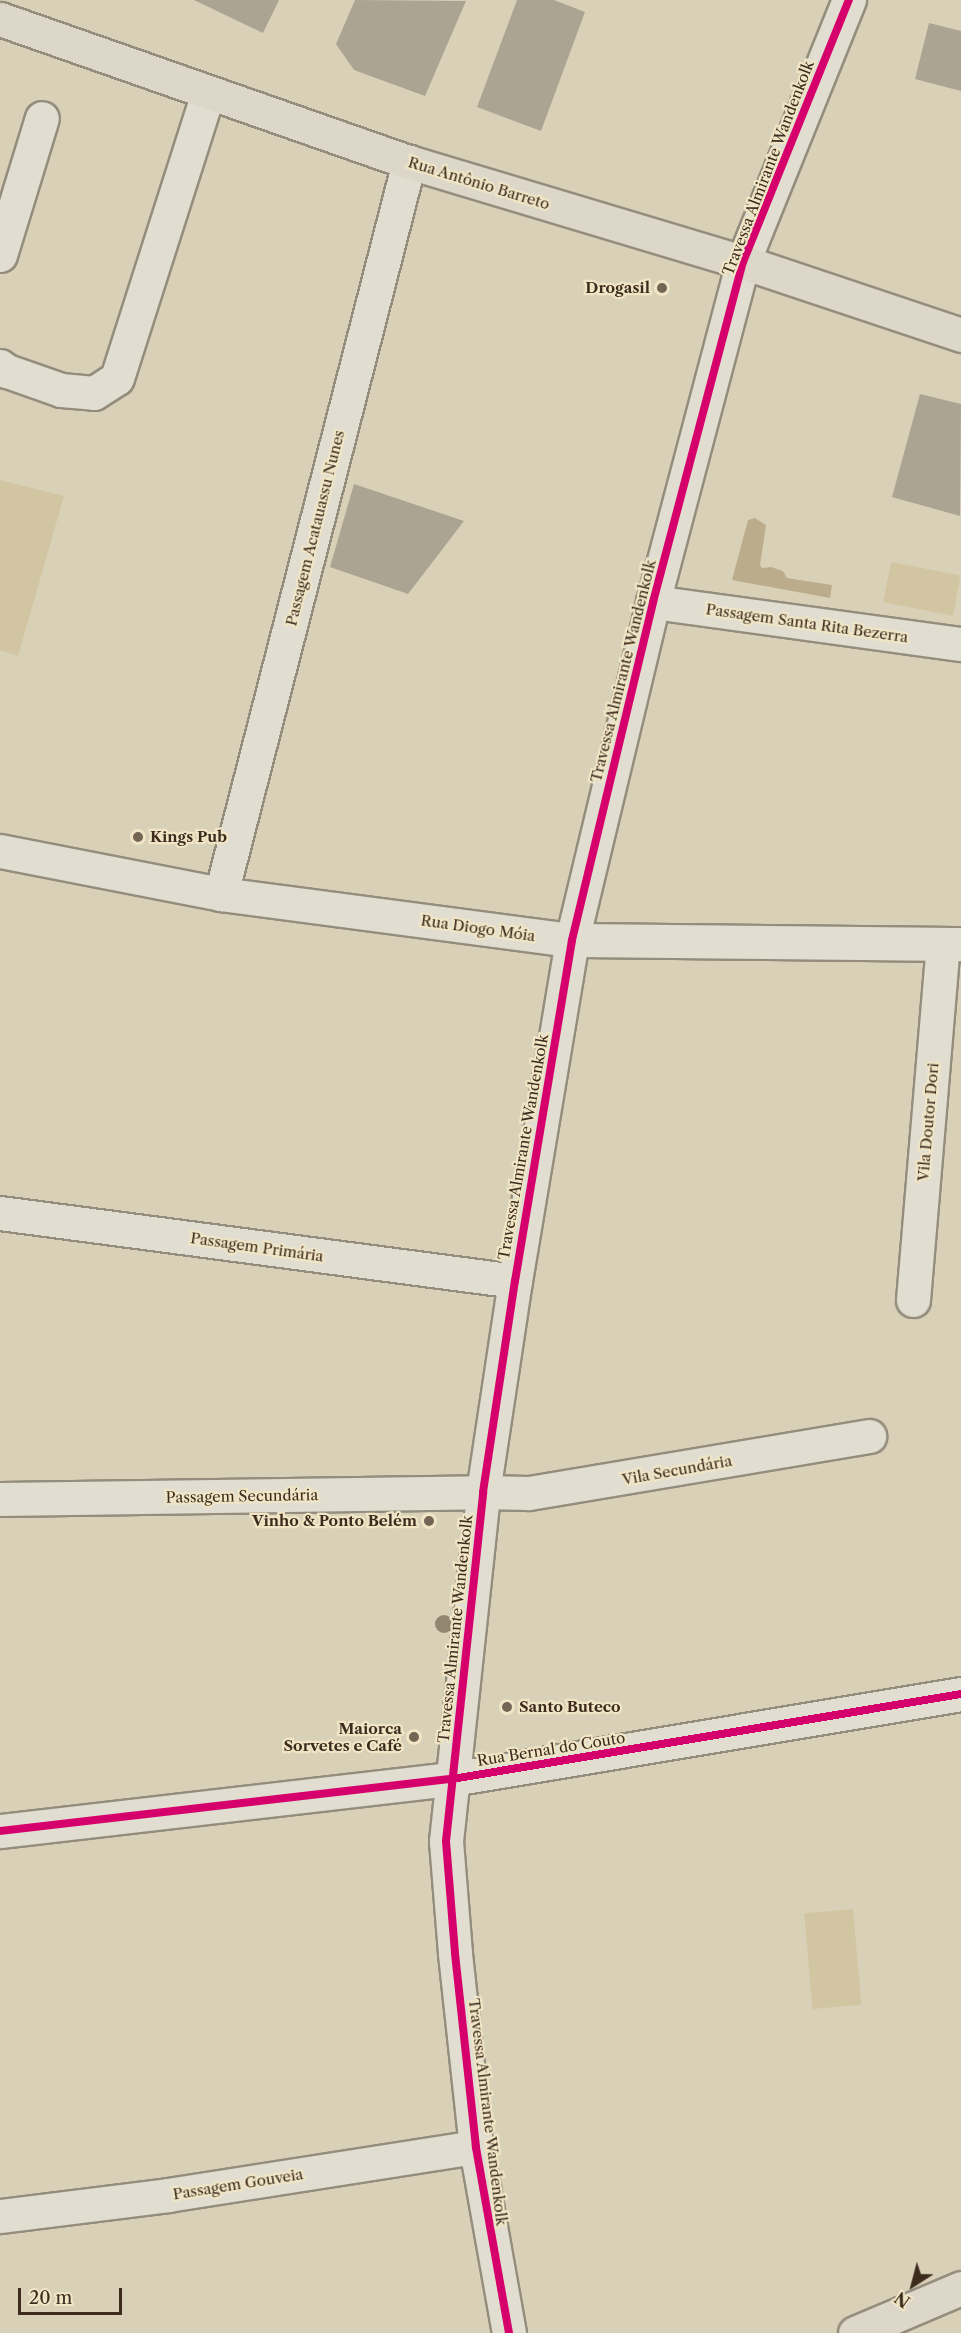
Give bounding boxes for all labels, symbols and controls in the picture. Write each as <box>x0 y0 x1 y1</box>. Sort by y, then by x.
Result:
street label: Travessa Almirante Wandenkolk <box>718 57 818 279</box>
street label: Rua Antônio Barreto <box>406 153 552 213</box>
place label: Drogasil <box>585 279 650 297</box>
marker: Drogasil <box>655 281 669 295</box>
street label: Passagem Acatauassu Nunes <box>282 428 348 628</box>
street label: Travessa Almirante Wandenkolk <box>586 557 660 785</box>
street label: Passagem Santa Rita Bezerra <box>705 600 909 646</box>
place label: Kings Pub <box>150 828 227 846</box>
marker: Kings Pub <box>131 830 145 844</box>
street label: Rua Diogo Móia <box>420 911 536 945</box>
street label: Travessa Almirante Wandenkolk <box>494 1032 552 1262</box>
street label: Vila Doutor Dori <box>914 1062 942 1182</box>
street label: Passagem Primária <box>189 1229 325 1265</box>
street label: Vila Secundária <box>621 1451 733 1489</box>
street label: Passagem Secundária <box>166 1486 318 1506</box>
place label: Vinho & Ponto Belém <box>252 1512 417 1530</box>
marker: Vinho & Ponto Belém <box>422 1514 436 1528</box>
street label: Travessa Almirante Wandenkolk <box>434 1514 476 1744</box>
place label: Santo Buteco <box>519 1698 621 1716</box>
marker: Santo Buteco <box>500 1700 514 1714</box>
place label: Maiorca Sorvetes e Café <box>284 1719 402 1754</box>
street label: Rua Bernal do Couto <box>476 1728 626 1770</box>
marker: Maiorca Sorvetes e Café <box>407 1730 421 1744</box>
street label: Travessa Almirante Wandenkolk <box>465 1997 511 2227</box>
street label: Passagem Gouveia <box>172 2165 304 2203</box>
north arrow <box>883 2255 943 2315</box>
scale bar <box>21 2276 124 2314</box>
text: 20 m <box>29 2287 72 2309</box>
text: N <box>891 2287 914 2312</box>

